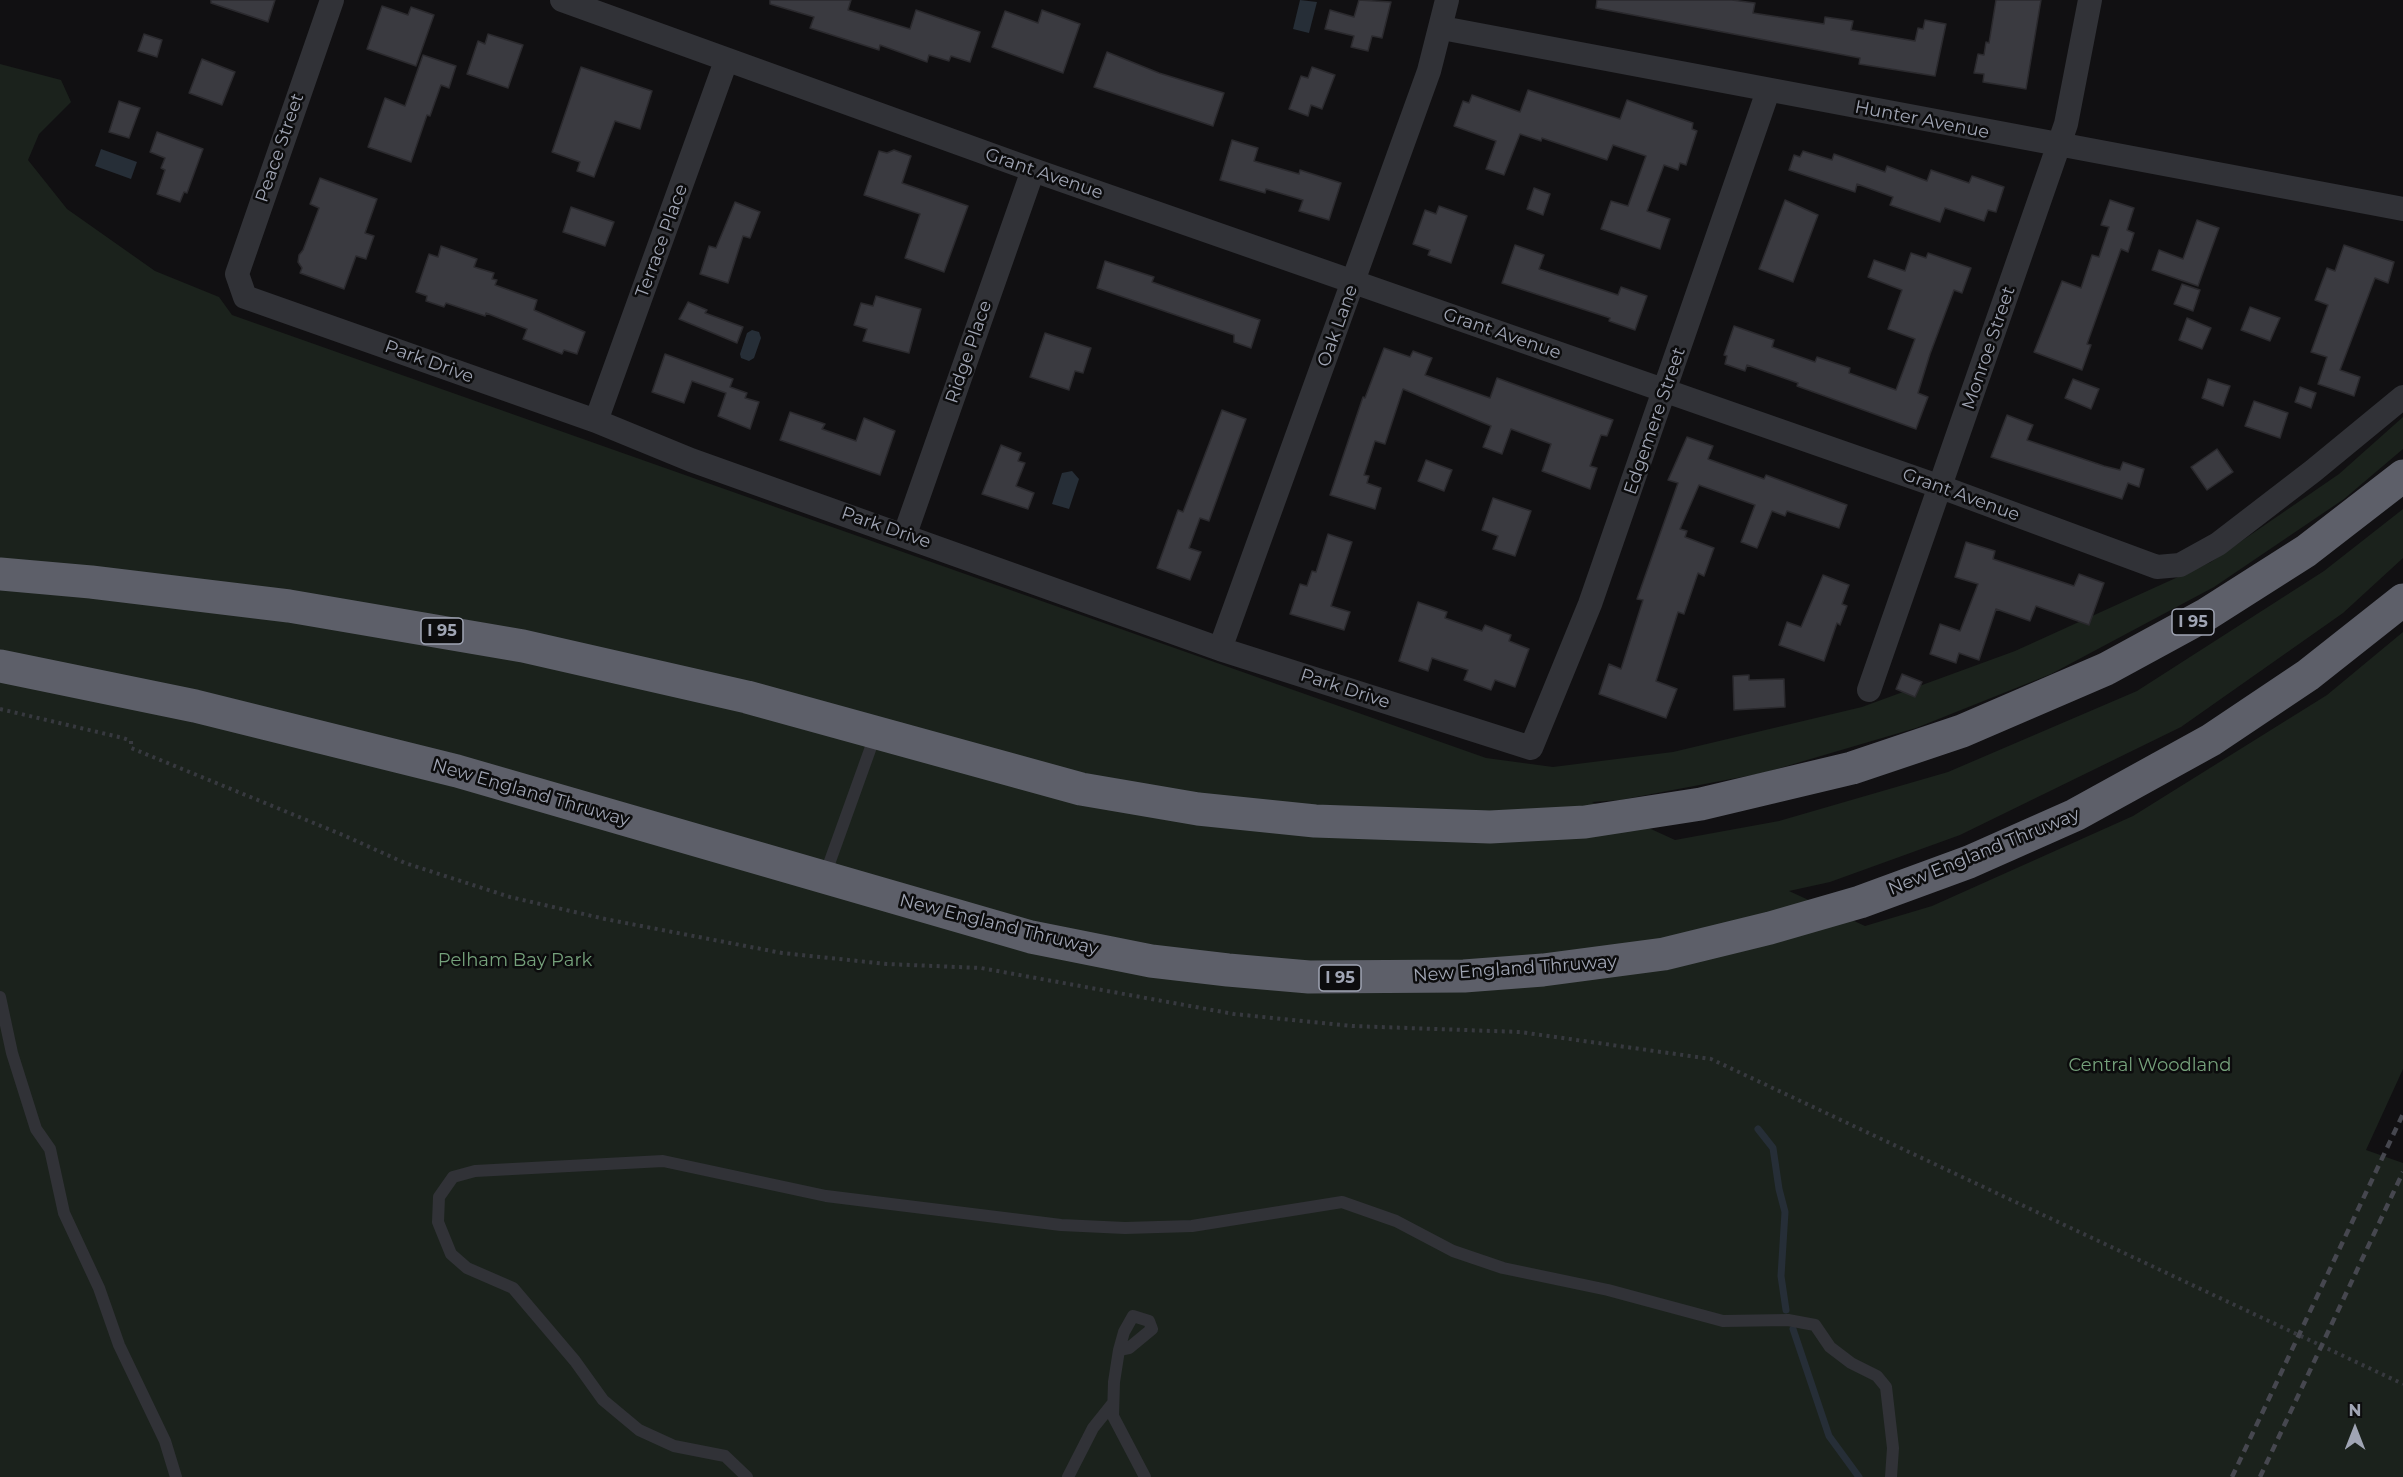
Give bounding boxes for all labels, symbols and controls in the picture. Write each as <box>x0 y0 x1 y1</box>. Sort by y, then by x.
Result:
street label: Peace Street <box>251 91 309 205</box>
street label: Hunter Avenue <box>1853 96 1991 144</box>
street label: Grant Avenue <box>982 144 1106 204</box>
street label: Terrace Place <box>631 181 693 301</box>
street label: Oak Lane <box>1313 282 1363 370</box>
street label: Monroe Street <box>1958 284 2020 412</box>
street label: Ridge Place <box>941 298 997 406</box>
street label: Grant Avenue <box>1440 304 1564 364</box>
street label: Park Drive <box>382 336 476 388</box>
street label: Edgemere Street <box>1620 345 1690 497</box>
street label: Grant Avenue <box>1899 464 2023 526</box>
street label: Park Drive <box>839 503 933 553</box>
road number: I 95 <box>2172 609 2214 635</box>
road number: I 95 <box>421 618 463 644</box>
street label: Park Drive <box>1297 664 1393 714</box>
street label: New England Thruway <box>430 754 632 832</box>
street label: New England Thruway <box>1885 804 2083 900</box>
street label: New England Thruway <box>897 890 1101 960</box>
park label: Pelham Bay Park <box>438 950 592 972</box>
street label: New England Thruway <box>1412 951 1618 987</box>
road number: I 95 <box>1319 965 1361 991</box>
park label: Central Woodland <box>2069 1055 2231 1077</box>
north arrow <box>2325 1399 2385 1459</box>
text: N <box>2349 1401 2361 1420</box>

